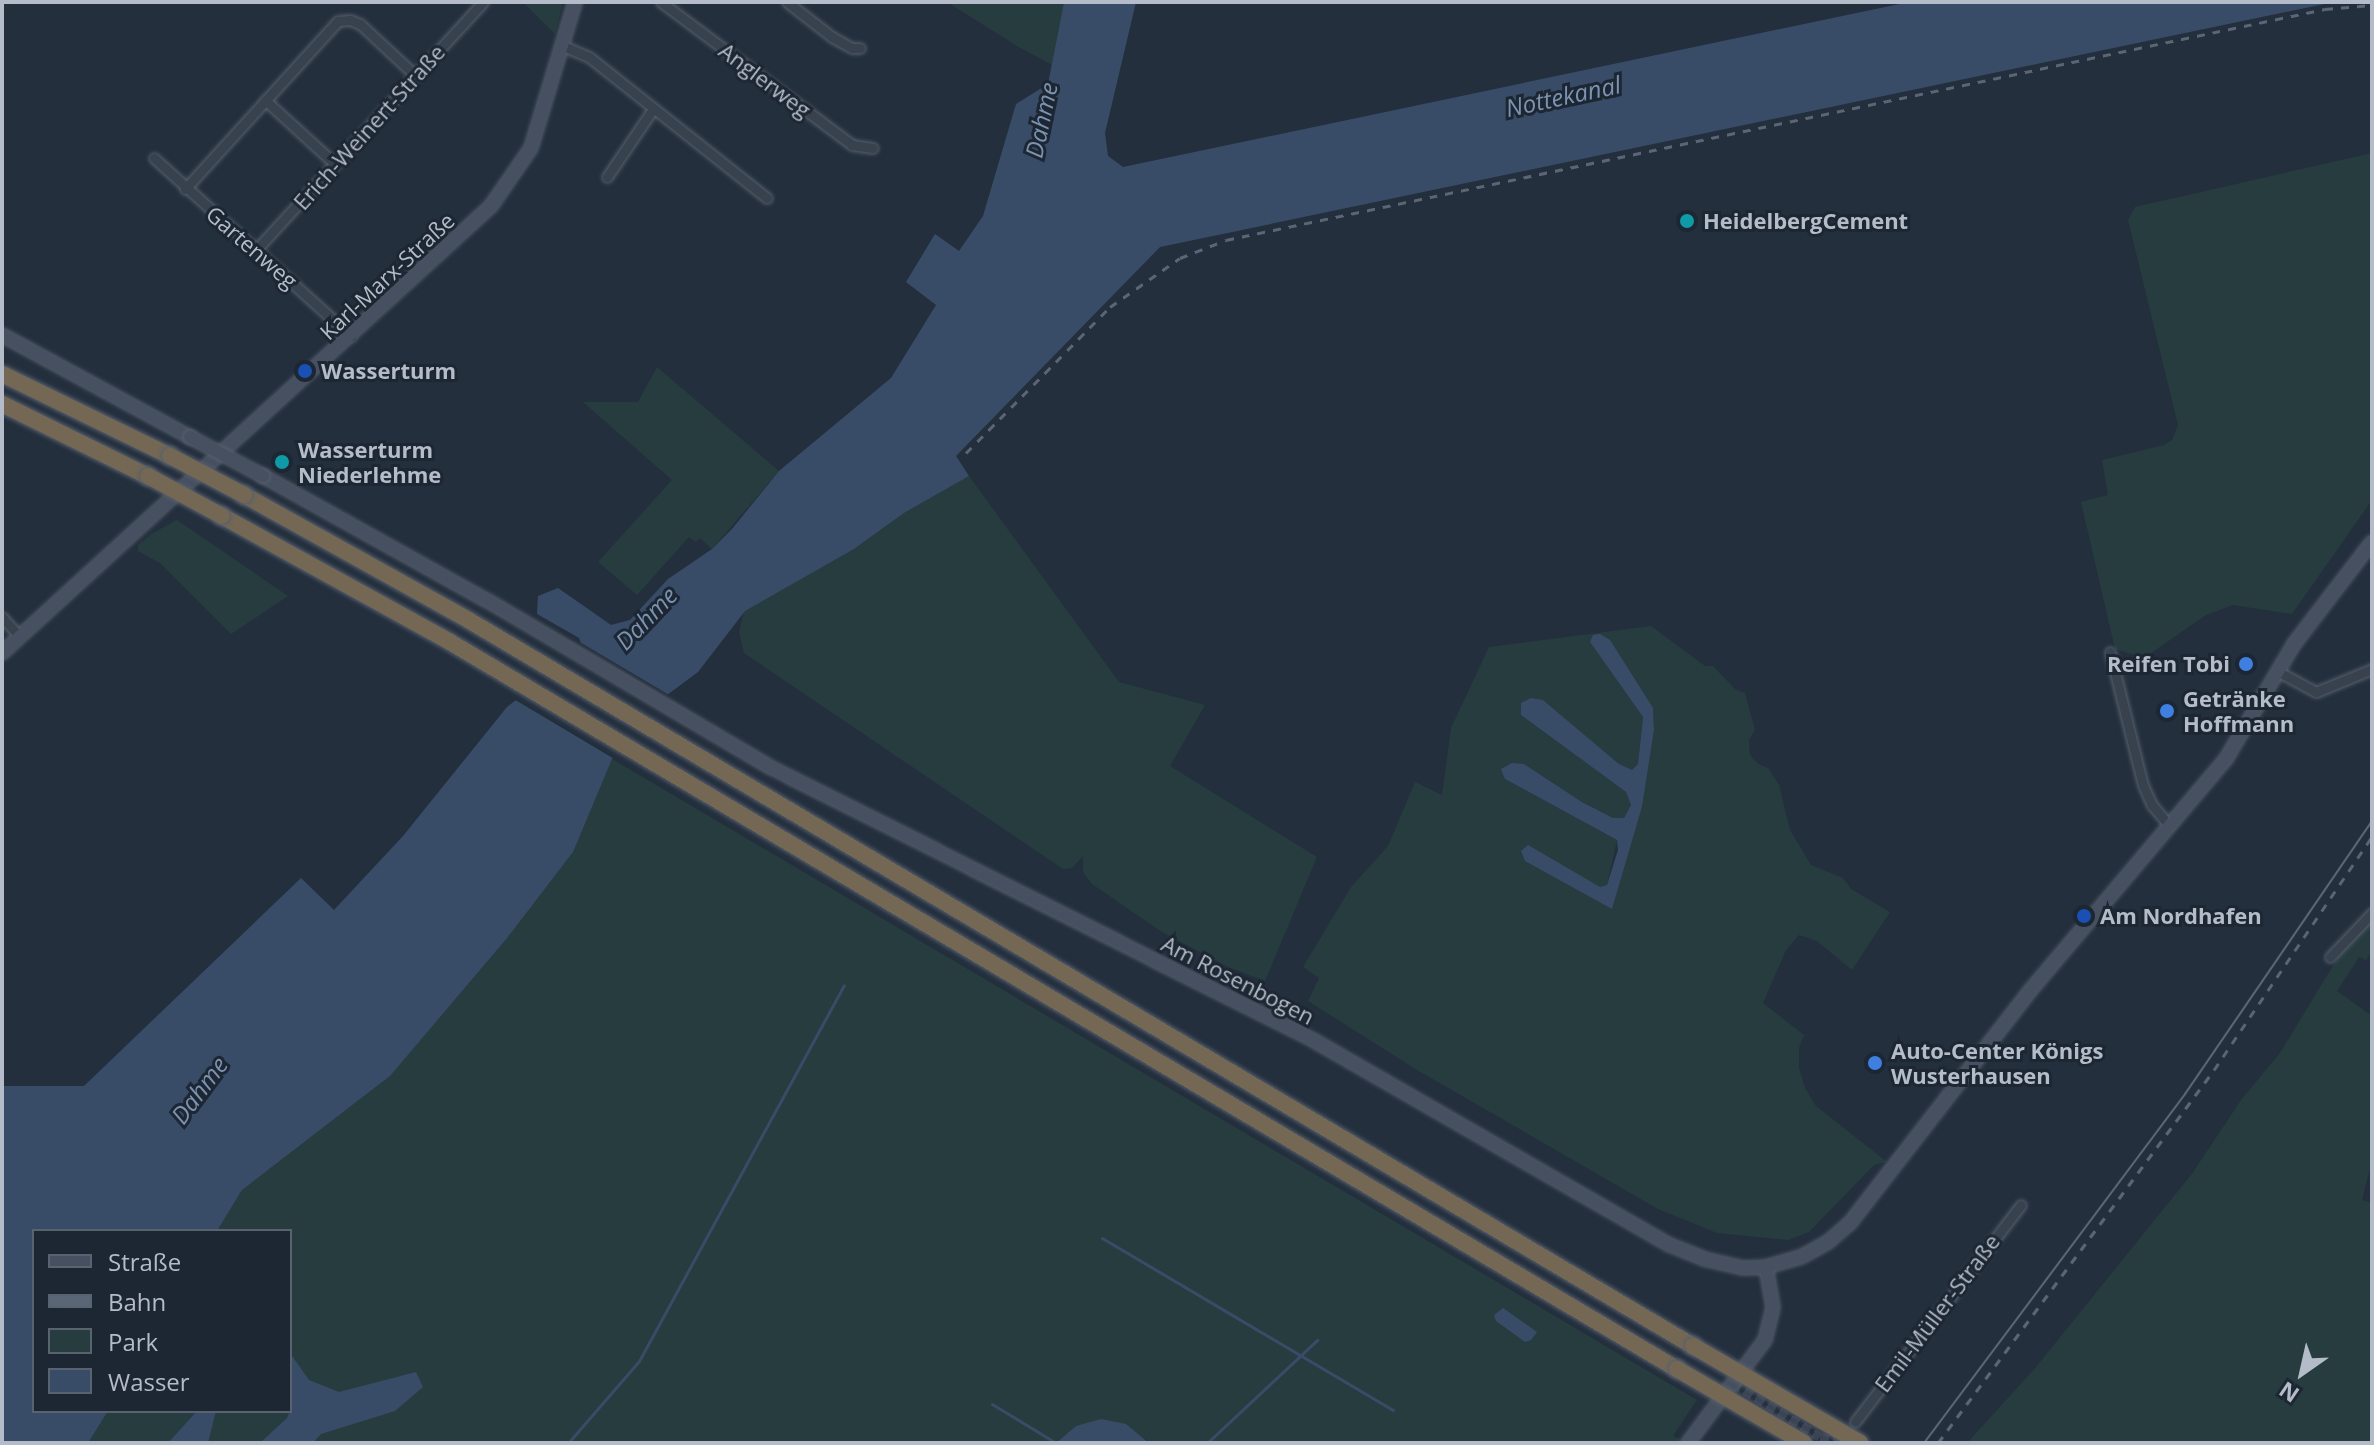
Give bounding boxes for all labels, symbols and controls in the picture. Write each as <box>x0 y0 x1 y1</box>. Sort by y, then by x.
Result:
street label: Anglerweg <box>714 37 816 123</box>
street label: Erich-Weinert-Straße <box>288 39 450 215</box>
water label: Nottekanal <box>1503 70 1623 122</box>
water label: Dahme <box>1019 80 1063 160</box>
street label: Gartenweg <box>201 200 303 294</box>
street label: Karl-Marx-Straße <box>314 207 460 345</box>
place label: HeidelbergCement <box>1703 208 1908 234</box>
marker: HeidelbergCement <box>1678 212 1696 230</box>
place label: Wasserturm <box>321 358 456 384</box>
marker: Wasserturm <box>296 362 314 380</box>
place label: Wasserturm Niederlehme <box>298 436 441 488</box>
marker: Wasserturm Niederlehme <box>273 453 291 471</box>
water label: Dahme <box>609 581 683 655</box>
place label: Reifen Tobi <box>2107 651 2230 677</box>
marker: Reifen Tobi <box>2237 655 2255 673</box>
place label: Getränke Hoffmann <box>2183 685 2294 736</box>
marker: Getränke Hoffmann <box>2158 702 2176 720</box>
place label: Am Nordhafen <box>2100 903 2262 929</box>
marker: Am Nordhafen <box>2075 907 2093 925</box>
street label: Am Rosenbogen <box>1157 930 1319 1030</box>
place label: Auto-Center Königs Wusterhausen <box>1891 1037 2103 1088</box>
water label: Dahme <box>165 1051 233 1129</box>
marker: Auto-Center Königs Wusterhausen <box>1866 1054 1884 1072</box>
legend <box>32 1229 292 1413</box>
street label: Emil-Müller-Straße <box>1869 1229 2005 1397</box>
text: Straße <box>108 1245 181 1278</box>
text: Bahn <box>108 1285 166 1318</box>
text: Park <box>108 1325 158 1358</box>
north arrow <box>2262 1333 2342 1413</box>
text: Wasser <box>108 1365 190 1398</box>
text: N <box>2273 1375 2304 1410</box>

